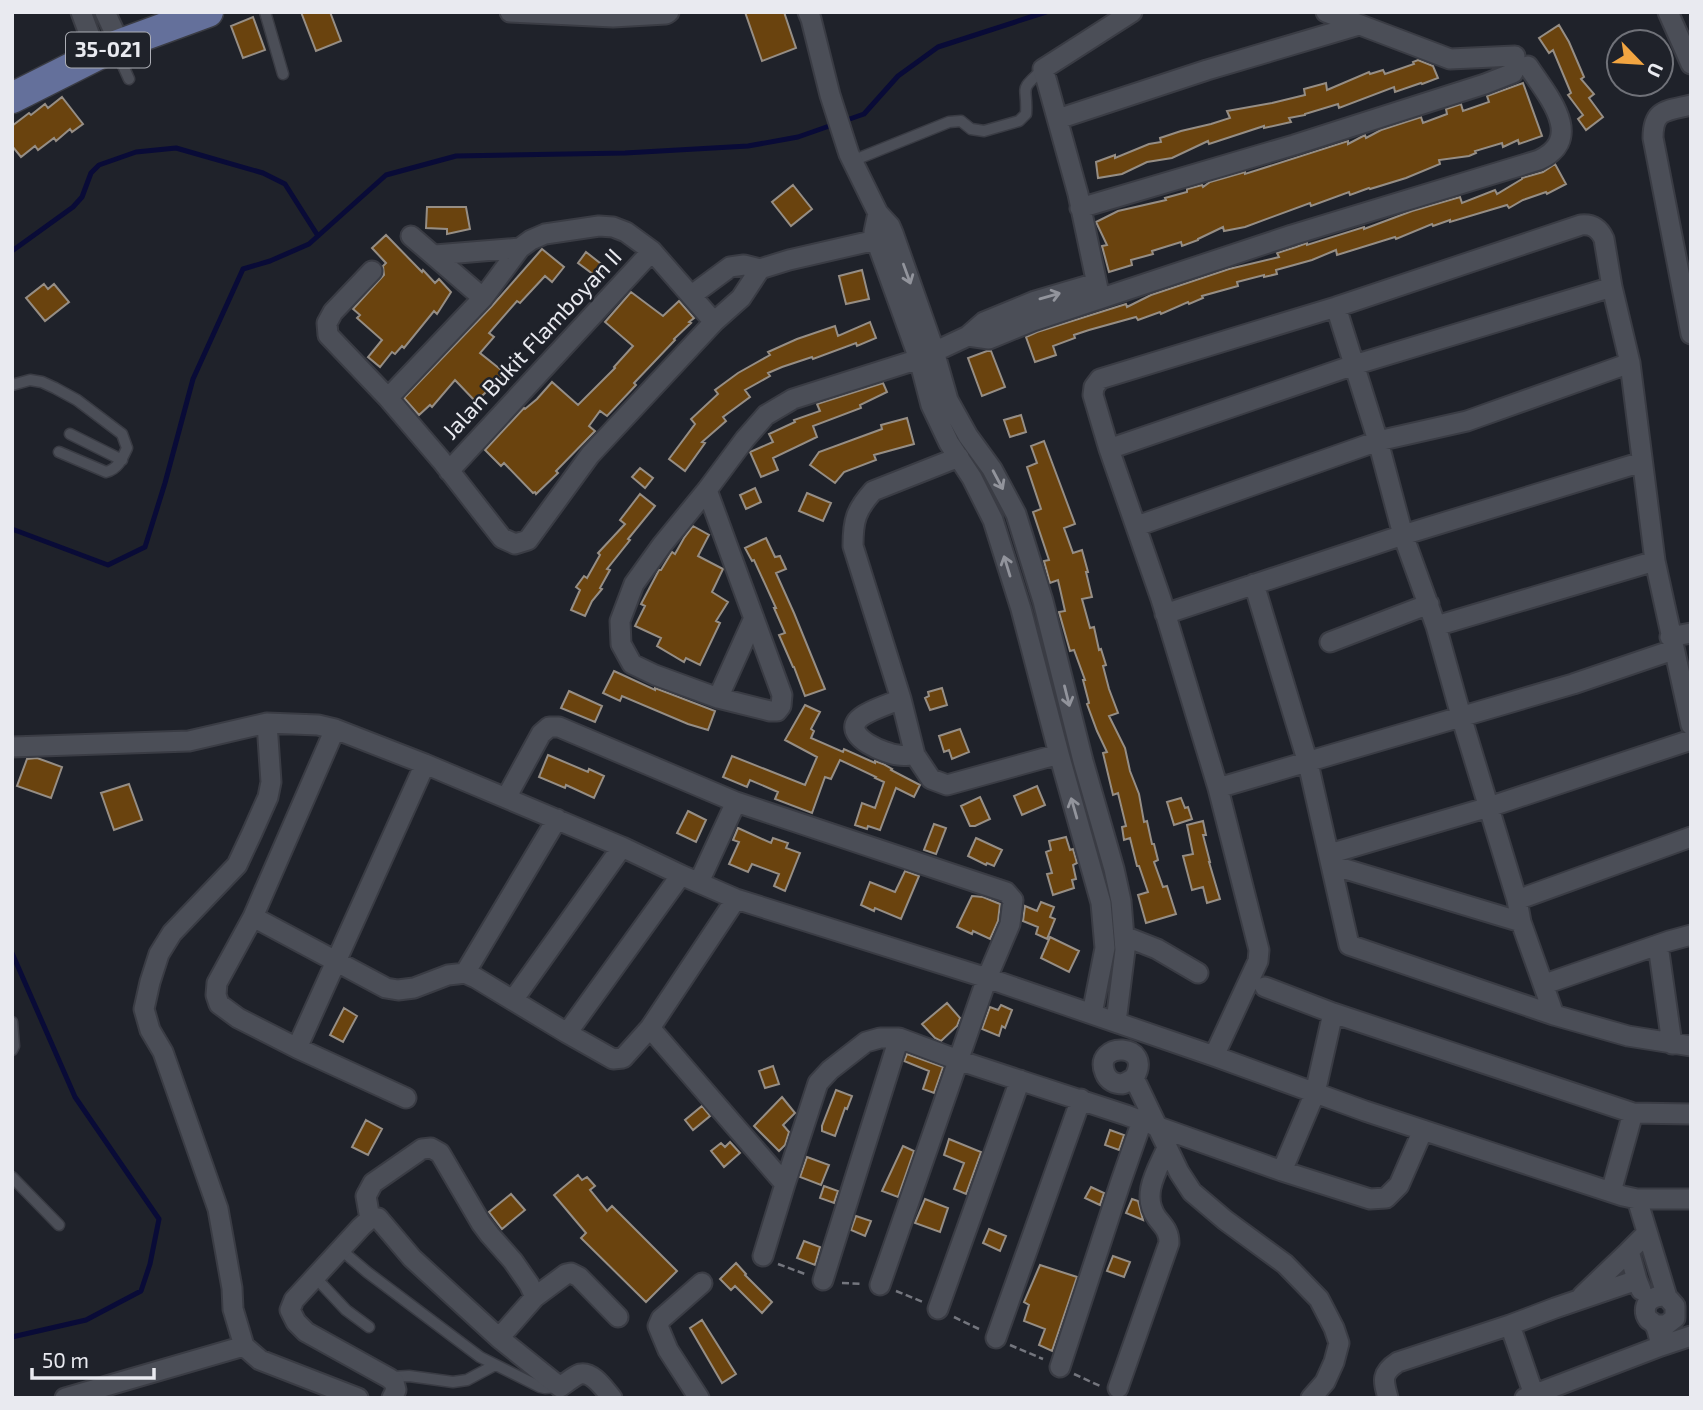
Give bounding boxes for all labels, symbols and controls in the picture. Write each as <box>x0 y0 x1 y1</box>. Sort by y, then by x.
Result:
north arrow <box>1605 28 1675 98</box>
road number: 35-021 <box>66 32 150 68</box>
text: U <box>1643 60 1669 81</box>
street label: Jalan Bukit Flamboyan II <box>436 242 627 444</box>
one-way arrow <box>902 262 914 284</box>
one-way arrow <box>1039 289 1061 302</box>
one-way arrow <box>992 469 1005 490</box>
one-way arrow <box>1000 555 1013 577</box>
one-way arrow <box>1061 684 1074 707</box>
one-way arrow <box>1067 798 1080 820</box>
scale bar <box>32 1336 154 1380</box>
text: 50 m <box>42 1347 89 1372</box>

